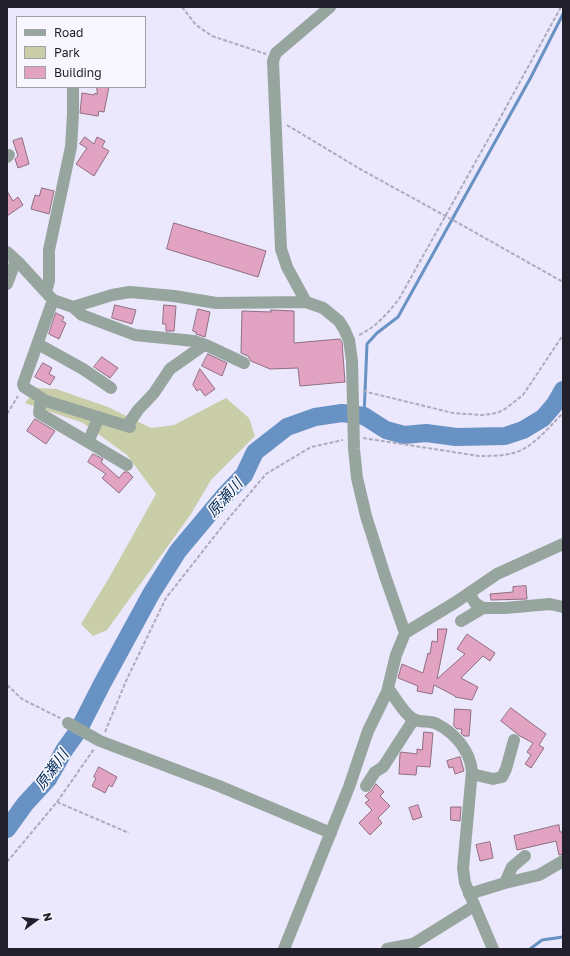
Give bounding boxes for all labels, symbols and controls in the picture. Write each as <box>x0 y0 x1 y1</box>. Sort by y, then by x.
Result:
legend <box>16 16 146 88</box>
text: Road <box>54 25 83 40</box>
text: Park <box>54 45 80 60</box>
text: Building <box>54 65 102 80</box>
water label: 原瀬川 <box>203 475 247 521</box>
water label: 原瀬川 <box>31 747 73 793</box>
north arrow <box>16 900 56 940</box>
text: N <box>41 911 55 922</box>

